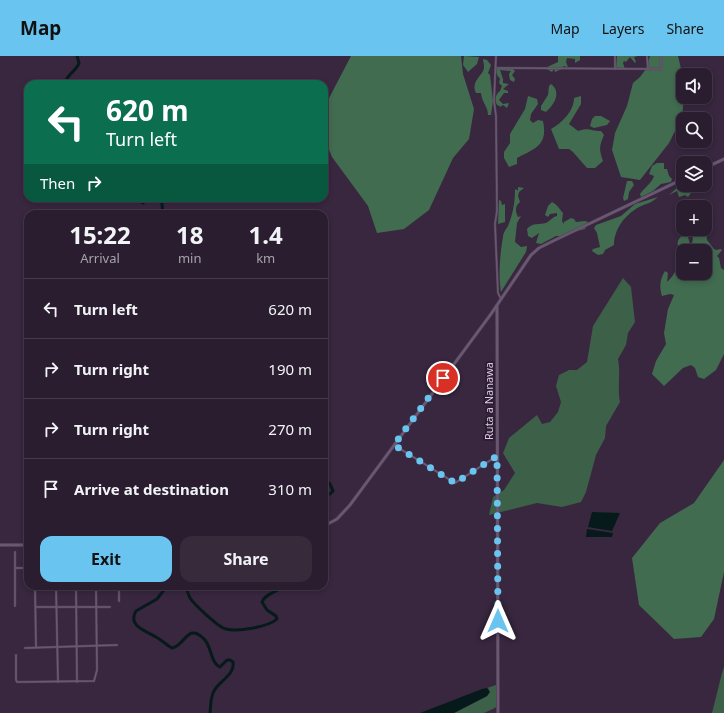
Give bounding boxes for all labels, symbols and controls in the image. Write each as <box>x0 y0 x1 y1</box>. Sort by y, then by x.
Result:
text: Map <box>20 15 61 41</box>
text: Map <box>551 19 580 38</box>
text: Layers <box>602 19 644 38</box>
text: Share <box>666 19 704 38</box>
map controls <box>676 68 712 280</box>
button: sound <box>676 68 712 104</box>
text: 620 m <box>106 91 189 129</box>
icon: left <box>40 96 92 148</box>
button: search <box>676 112 712 148</box>
text: Turn left <box>106 127 177 151</box>
button: layers <box>676 156 712 192</box>
icon: right <box>83 172 105 194</box>
text: Then <box>40 173 75 193</box>
button: + <box>676 200 712 236</box>
text: 15:22 <box>69 218 131 251</box>
text: 18 <box>176 218 203 251</box>
text: 1.4 <box>249 218 283 251</box>
button: − <box>676 244 712 280</box>
text: Arrival <box>80 249 120 267</box>
text: min <box>178 249 201 267</box>
text: km <box>256 249 275 267</box>
icon: left <box>40 298 62 320</box>
text: Turn left <box>74 299 138 319</box>
text: 620 m <box>268 299 312 319</box>
icon: right <box>40 358 62 380</box>
text: Turn right <box>74 359 149 379</box>
text: 190 m <box>268 359 312 379</box>
pin <box>426 361 460 395</box>
street label: Ruta a Nanawa <box>481 362 496 440</box>
icon: arrive <box>432 367 454 389</box>
icon: right <box>40 418 62 440</box>
text: Turn right <box>74 419 149 439</box>
text: 270 m <box>268 419 312 439</box>
icon: arrive <box>40 478 62 500</box>
text: Arrive at destination <box>74 479 229 499</box>
text: 310 m <box>268 479 312 499</box>
button: Exit <box>40 536 172 582</box>
button: Share <box>180 536 312 582</box>
position arrow <box>477 600 519 642</box>

